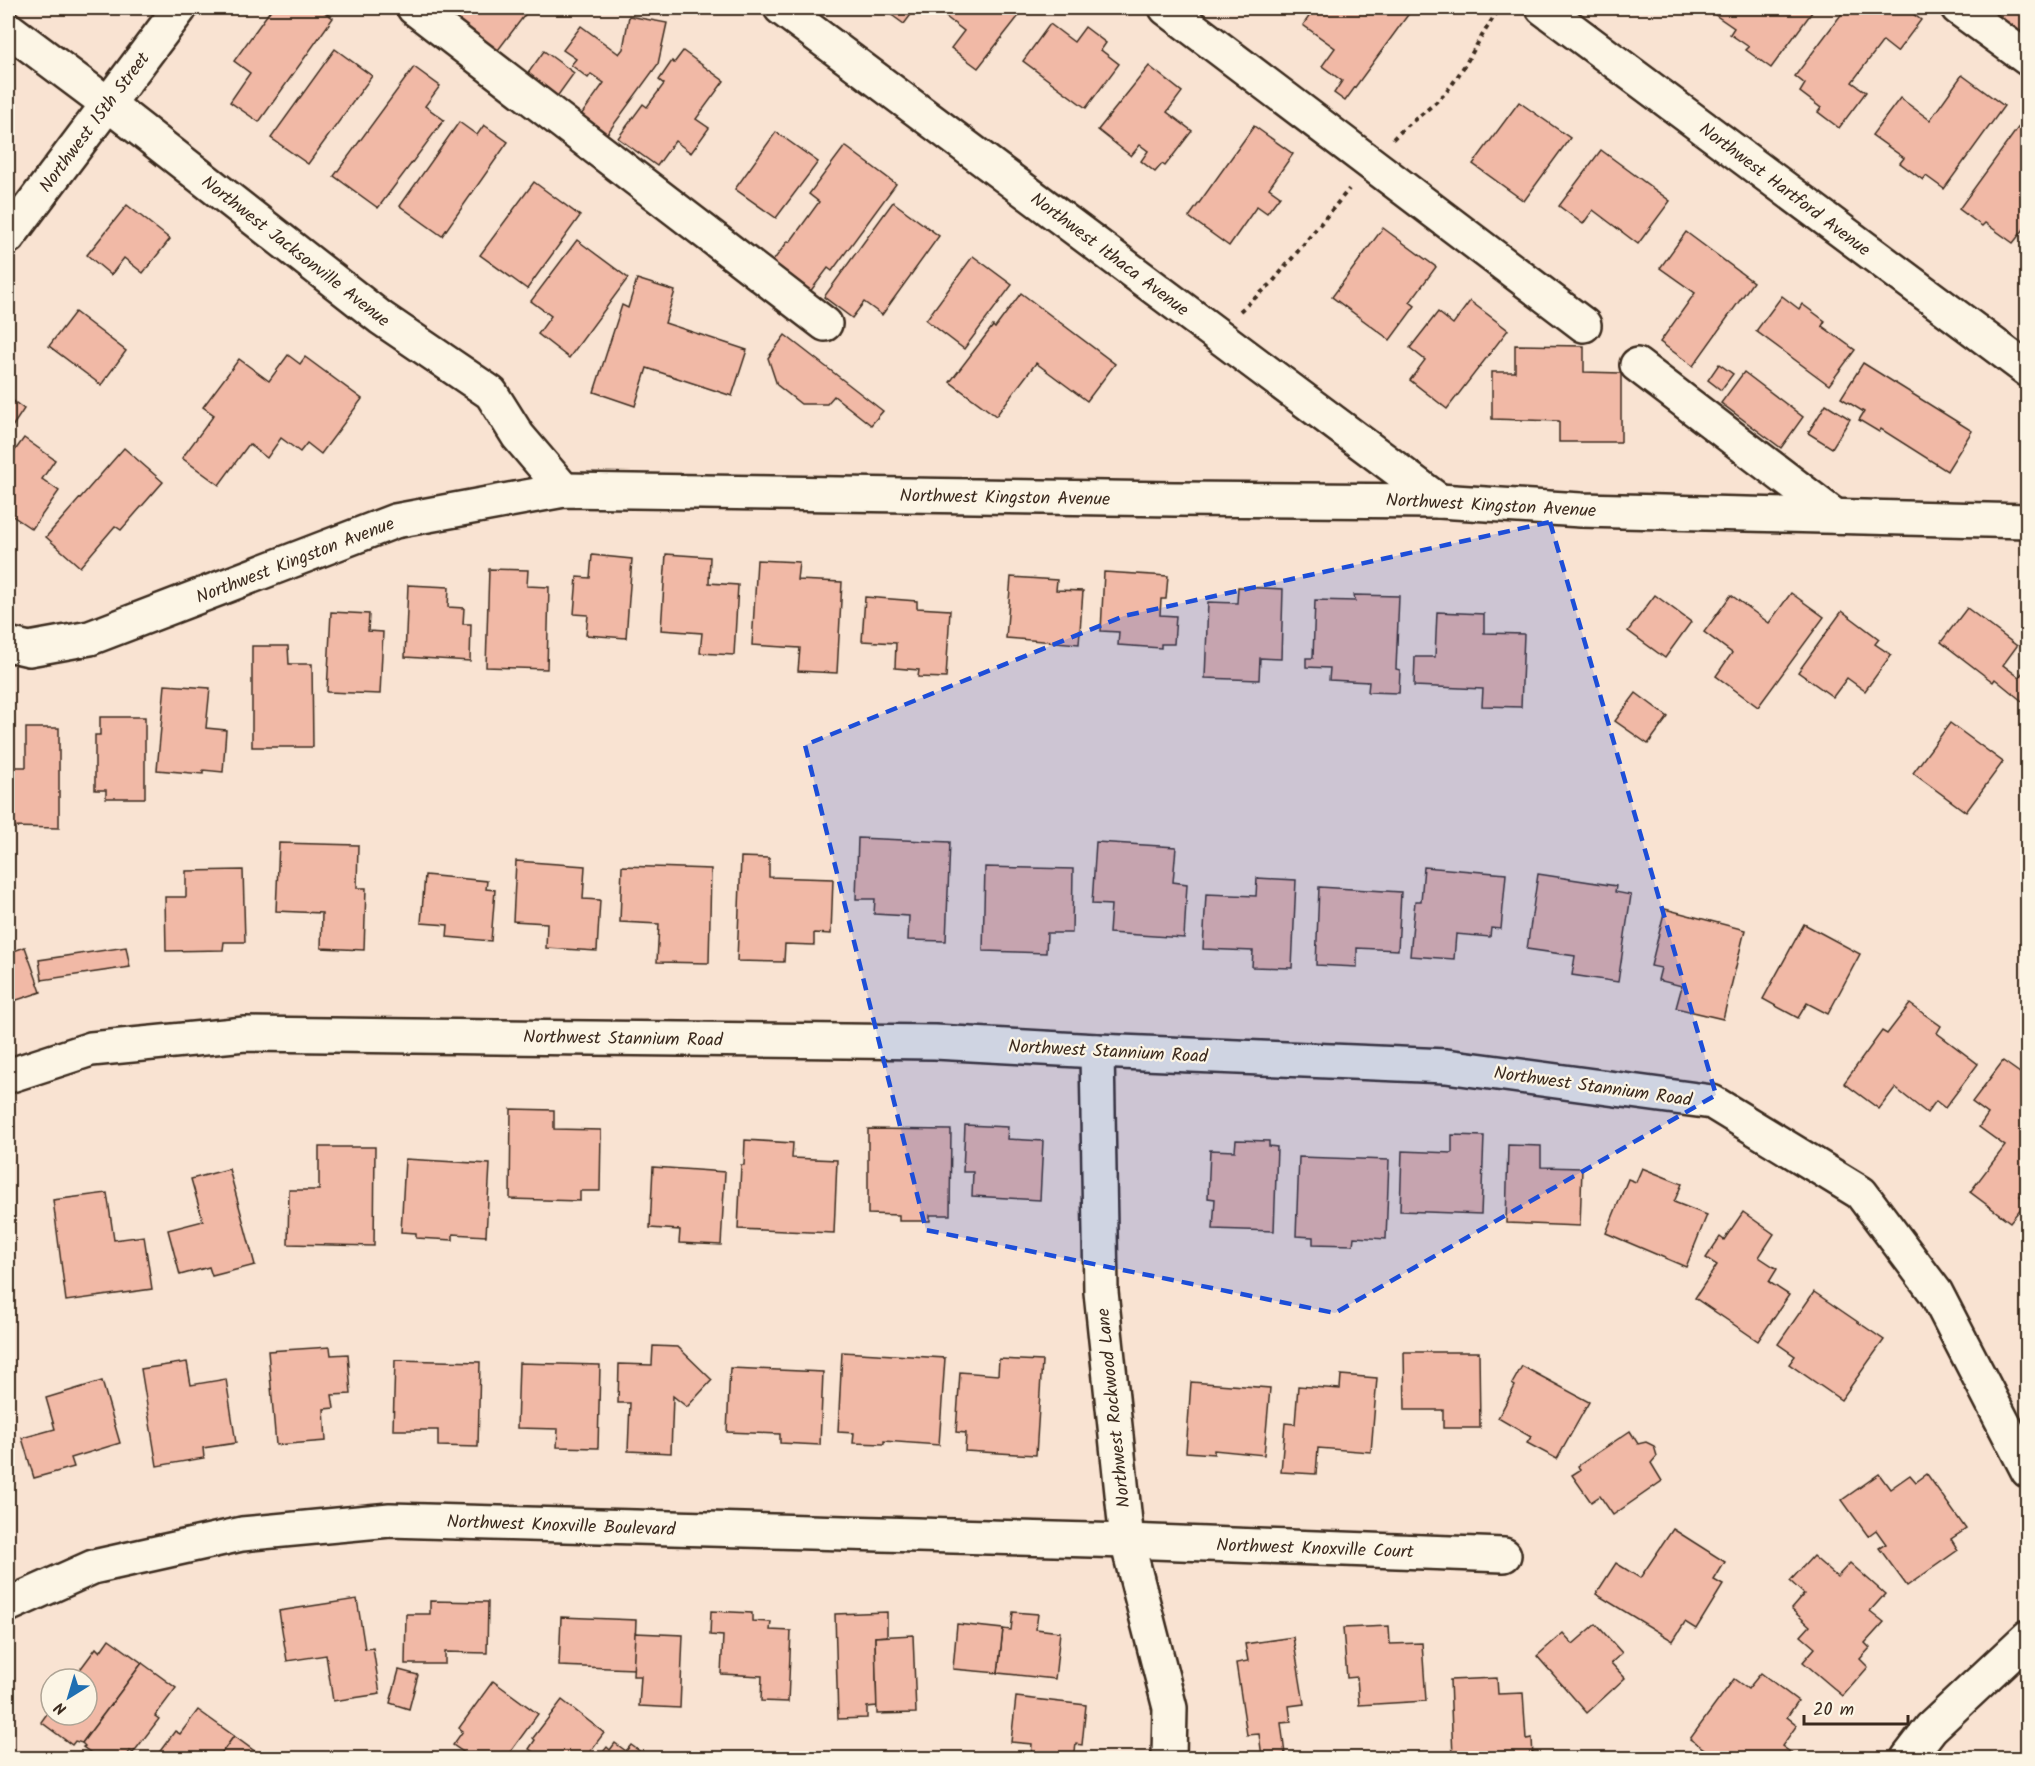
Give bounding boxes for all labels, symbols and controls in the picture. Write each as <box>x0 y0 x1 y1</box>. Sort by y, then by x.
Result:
street label: Northwest 15th Street <box>33 46 158 199</box>
street label: Northwest Hartford Avenue <box>1692 116 1876 265</box>
street label: Northwest Jacksonville Avenue <box>194 169 396 335</box>
street label: Northwest Ithaca Avenue <box>1024 186 1195 325</box>
street label: Northwest Kingston Avenue <box>899 482 1111 515</box>
street label: Northwest Kingston Avenue <box>1385 487 1597 526</box>
street label: Northwest Kingston Avenue <box>192 510 399 613</box>
street label: Northwest Stannium Road <box>523 1023 724 1056</box>
street label: Northwest Stannium Road <box>1007 1033 1209 1072</box>
street label: Northwest Stannium Road <box>1492 1059 1695 1116</box>
street label: Northwest Rockwood Lane <box>1090 1307 1139 1509</box>
street label: Northwest Knoxville Boulevard <box>446 1508 677 1545</box>
street label: Northwest Knoxville Court <box>1216 1532 1415 1567</box>
north arrow <box>39 1667 99 1727</box>
scale bar <box>1804 1688 1908 1726</box>
text: N <box>49 1695 72 1721</box>
text: 20 m <box>1813 1696 1854 1725</box>

